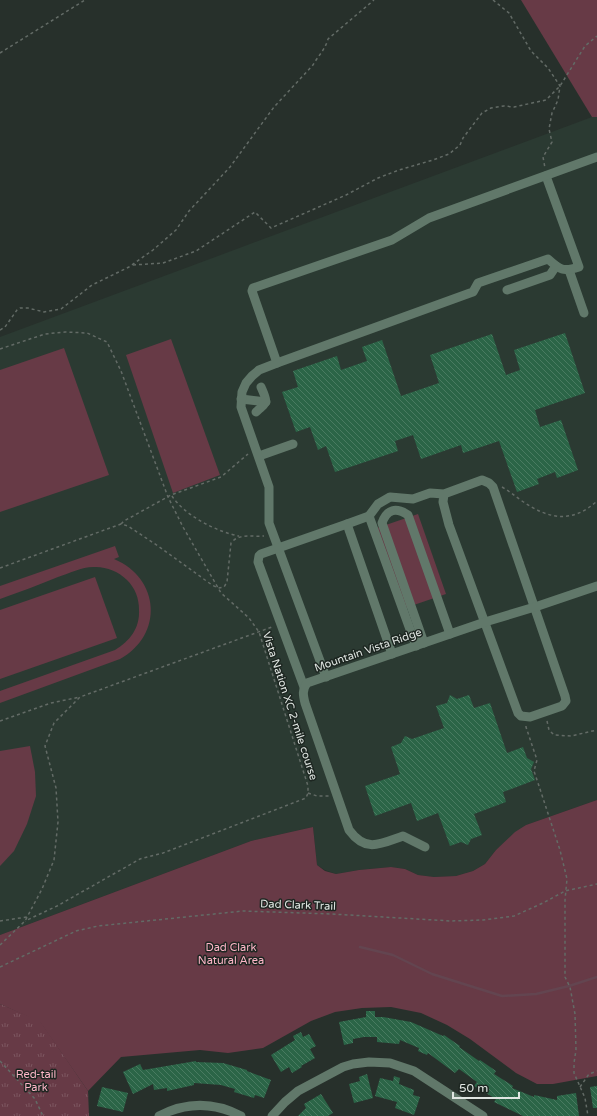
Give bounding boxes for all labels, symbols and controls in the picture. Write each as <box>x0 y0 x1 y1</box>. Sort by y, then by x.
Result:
street label: Mountain Vista Ridge <box>313 626 423 674</box>
street label: Vista Nation XC 2-mile course <box>260 630 320 782</box>
street label: Dad Clark Trail <box>260 897 336 913</box>
park label: Dad Clark Natural Area <box>198 941 264 967</box>
park label: Red-tail Park <box>16 1068 56 1094</box>
scale bar <box>453 1074 519 1100</box>
text: 50 m <box>459 1081 488 1095</box>

